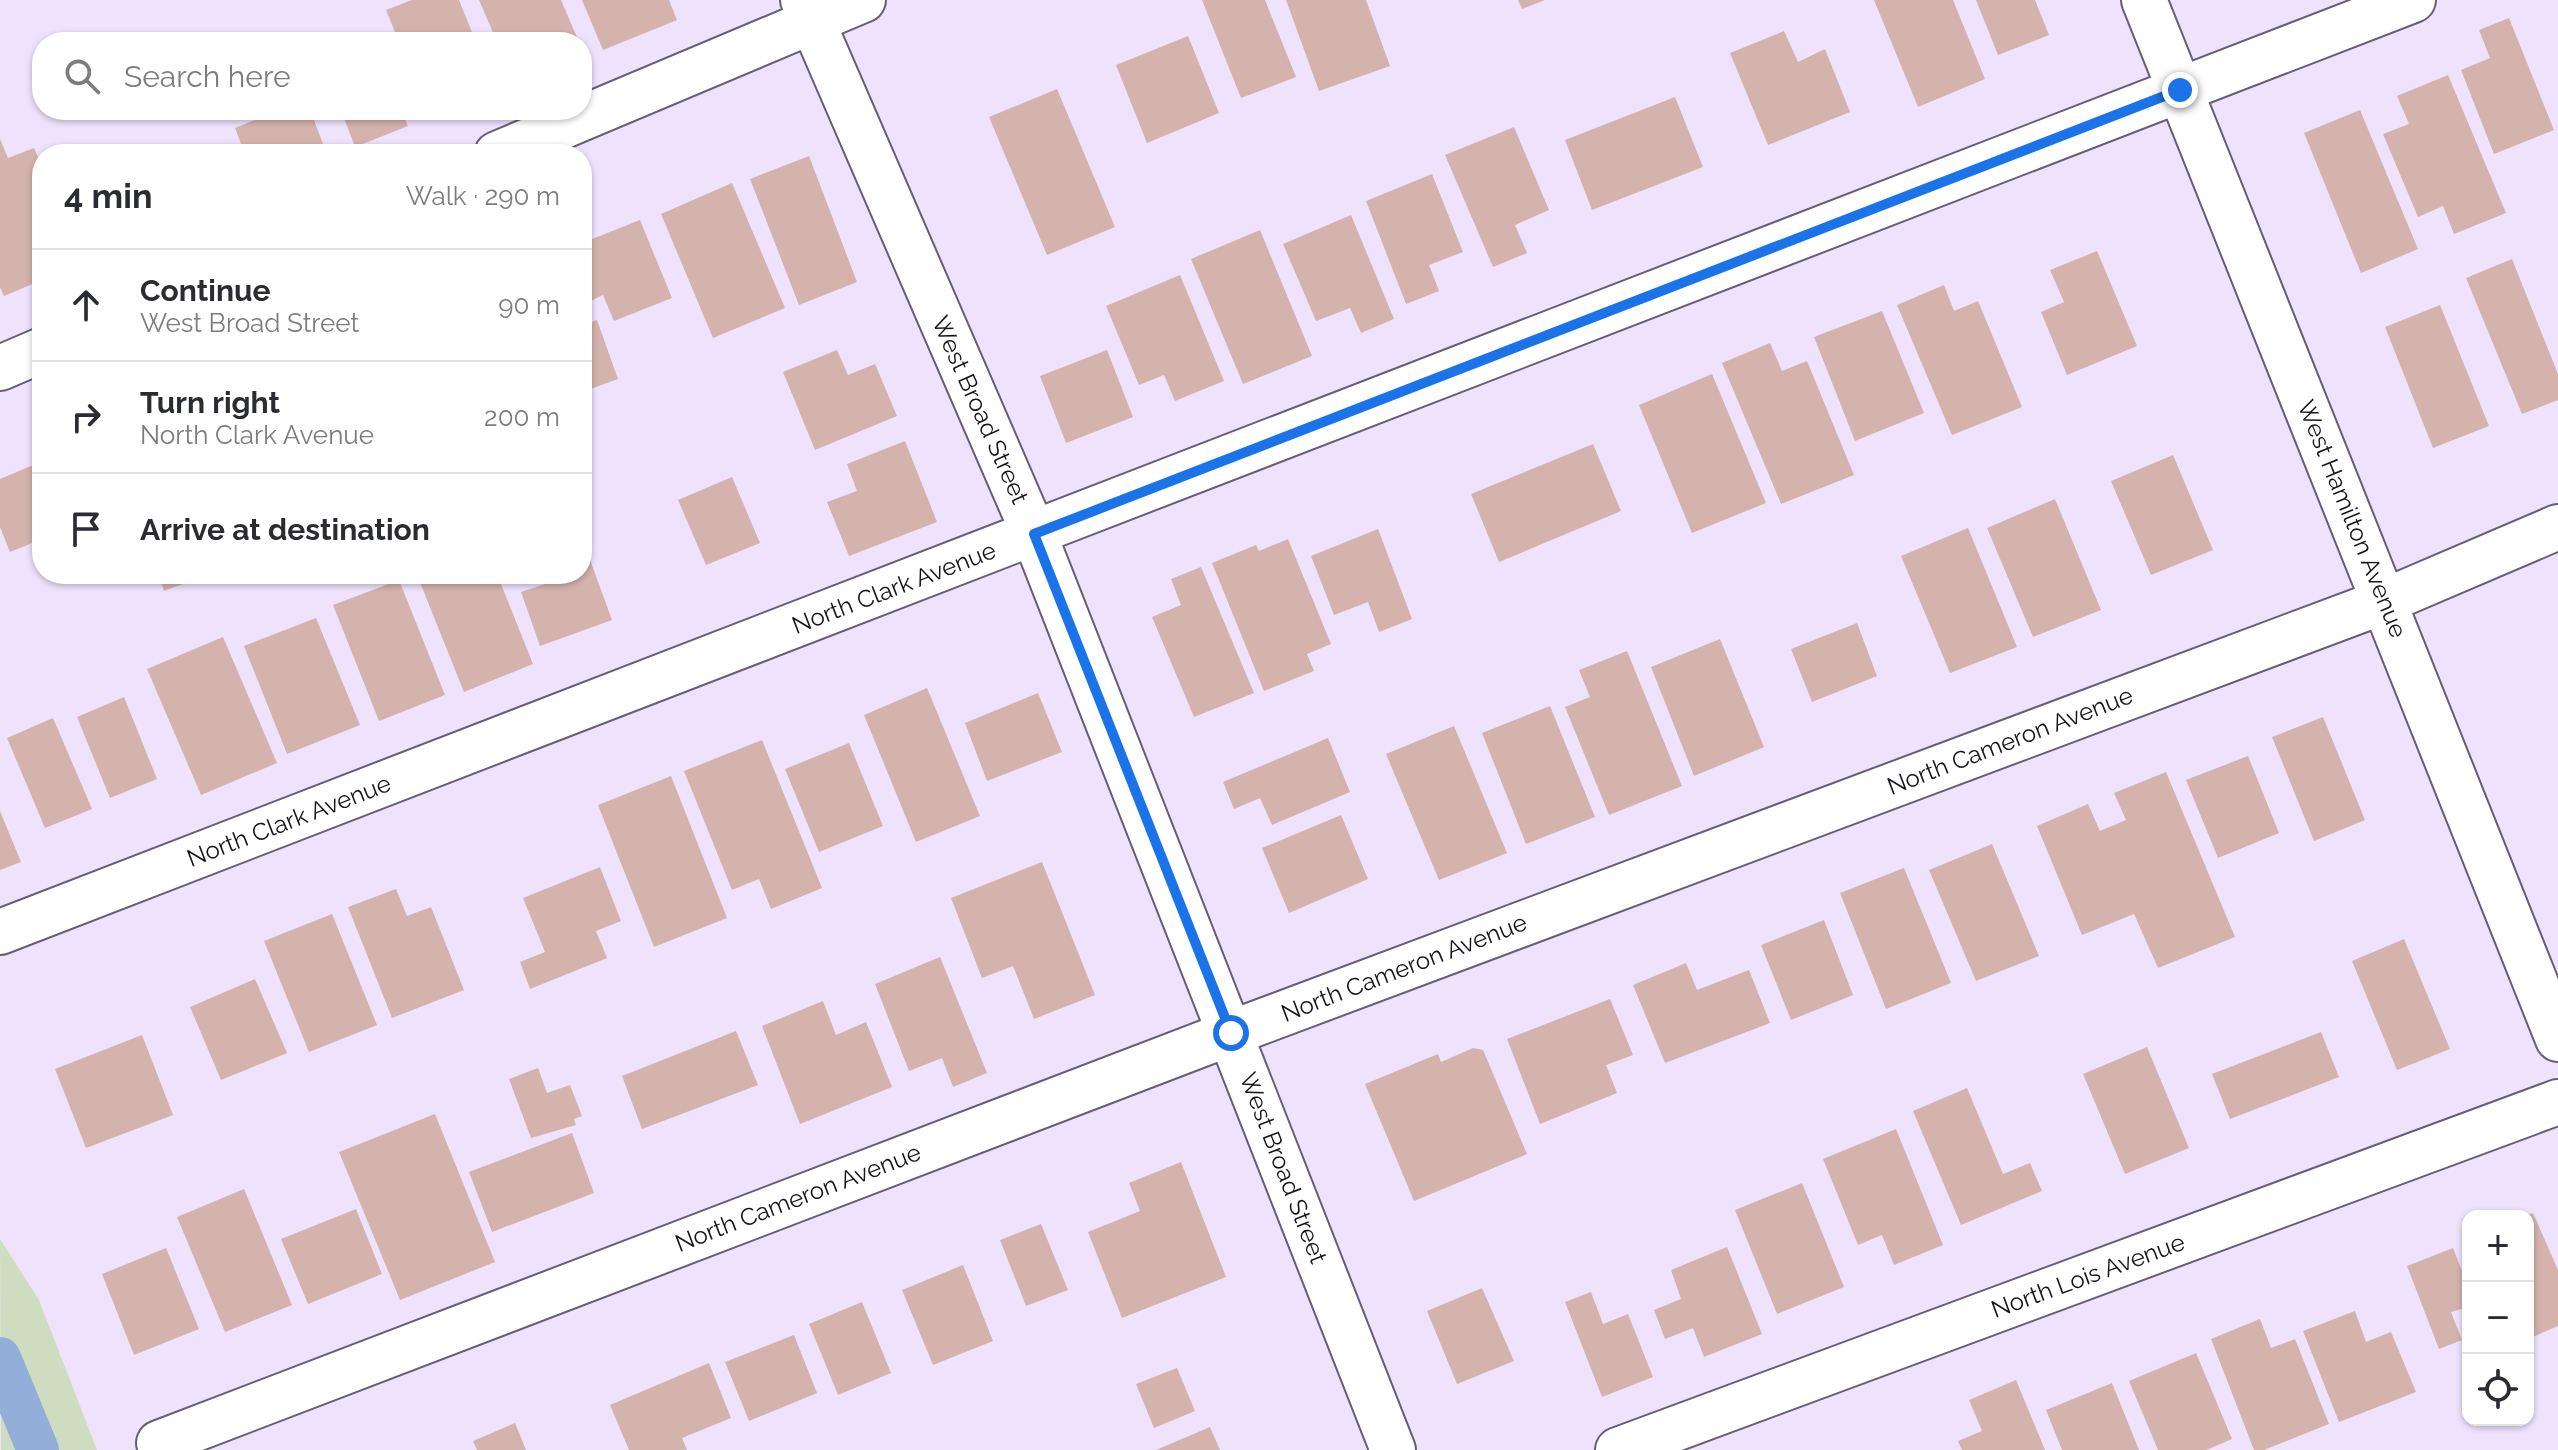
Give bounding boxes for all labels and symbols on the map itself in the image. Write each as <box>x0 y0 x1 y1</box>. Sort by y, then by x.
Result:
route end <box>2162 72 2198 108</box>
street label: West Broad Street <box>926 311 1035 508</box>
street label: West Hamilton Avenue <box>2292 396 2413 642</box>
street label: North Clark Avenue <box>788 535 1000 640</box>
street label: North Cameron Avenue <box>1883 680 2137 801</box>
street label: North Clark Avenue <box>183 768 395 873</box>
street label: North Cameron Avenue <box>1277 907 1531 1028</box>
route start <box>1213 1015 1249 1051</box>
street label: West Broad Street <box>1234 1068 1333 1267</box>
street label: North Cameron Avenue <box>671 1137 925 1258</box>
street label: North Lois Avenue <box>1987 1227 2188 1324</box>

